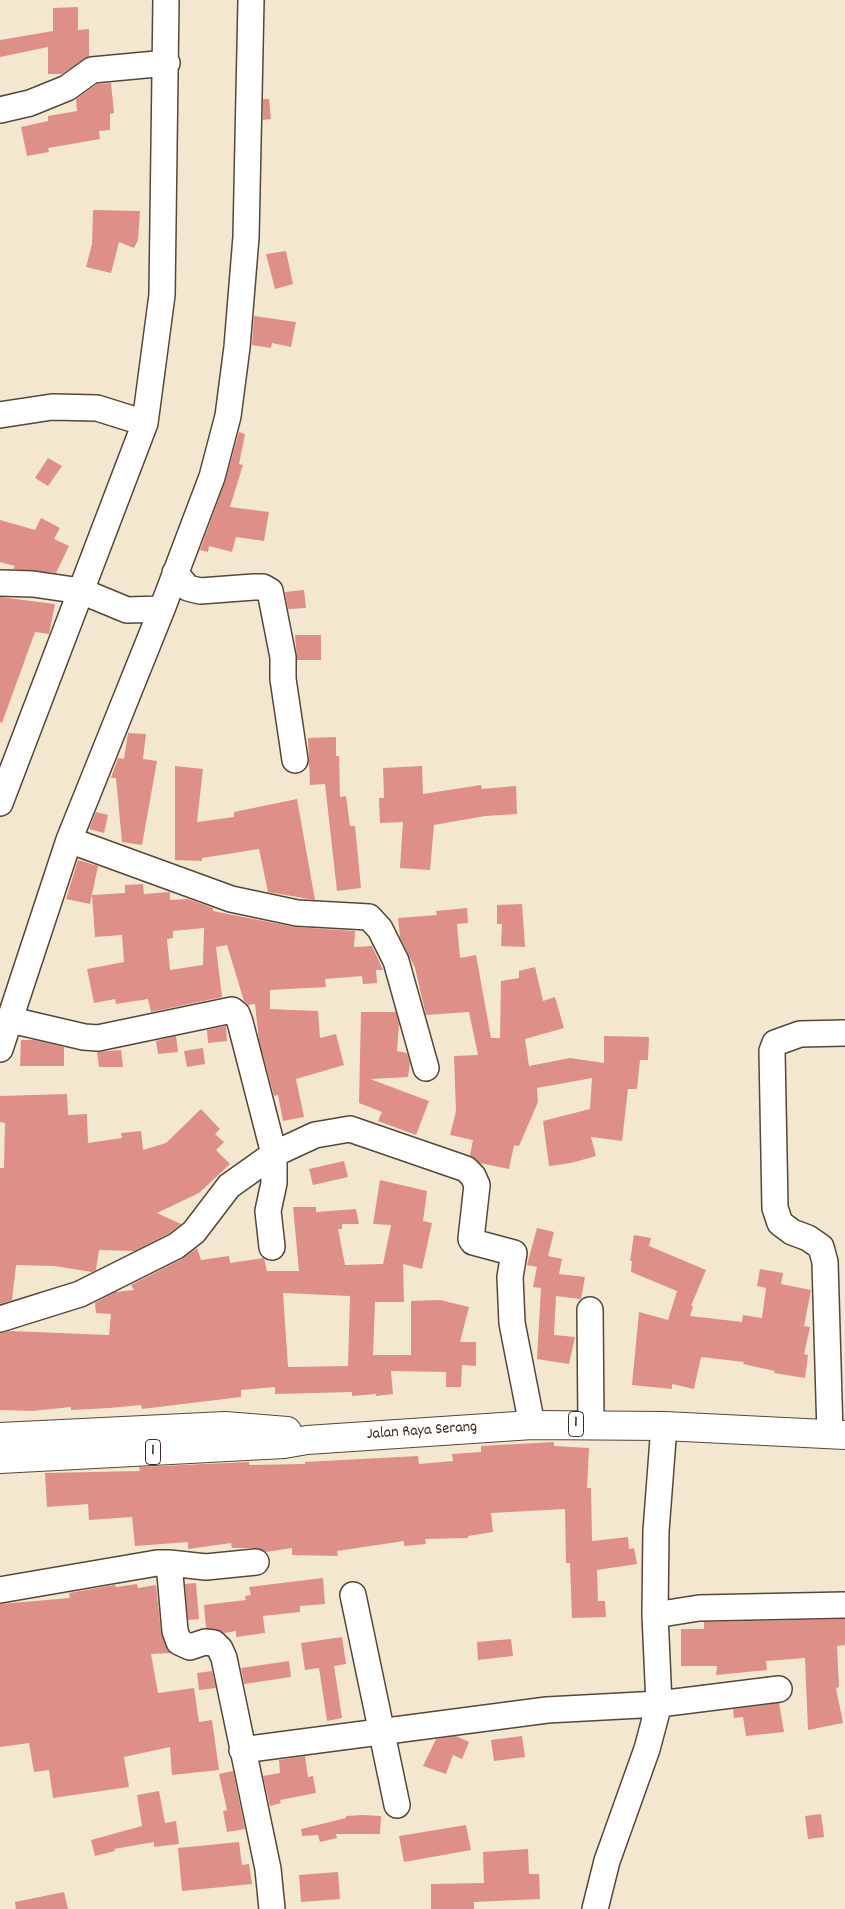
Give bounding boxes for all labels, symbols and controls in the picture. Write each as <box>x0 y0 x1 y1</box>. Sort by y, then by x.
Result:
road number: 1 <box>568 1412 584 1436</box>
street label: Jalan Raya Serang <box>366 1419 478 1445</box>
road number: 1 <box>146 1440 160 1464</box>

